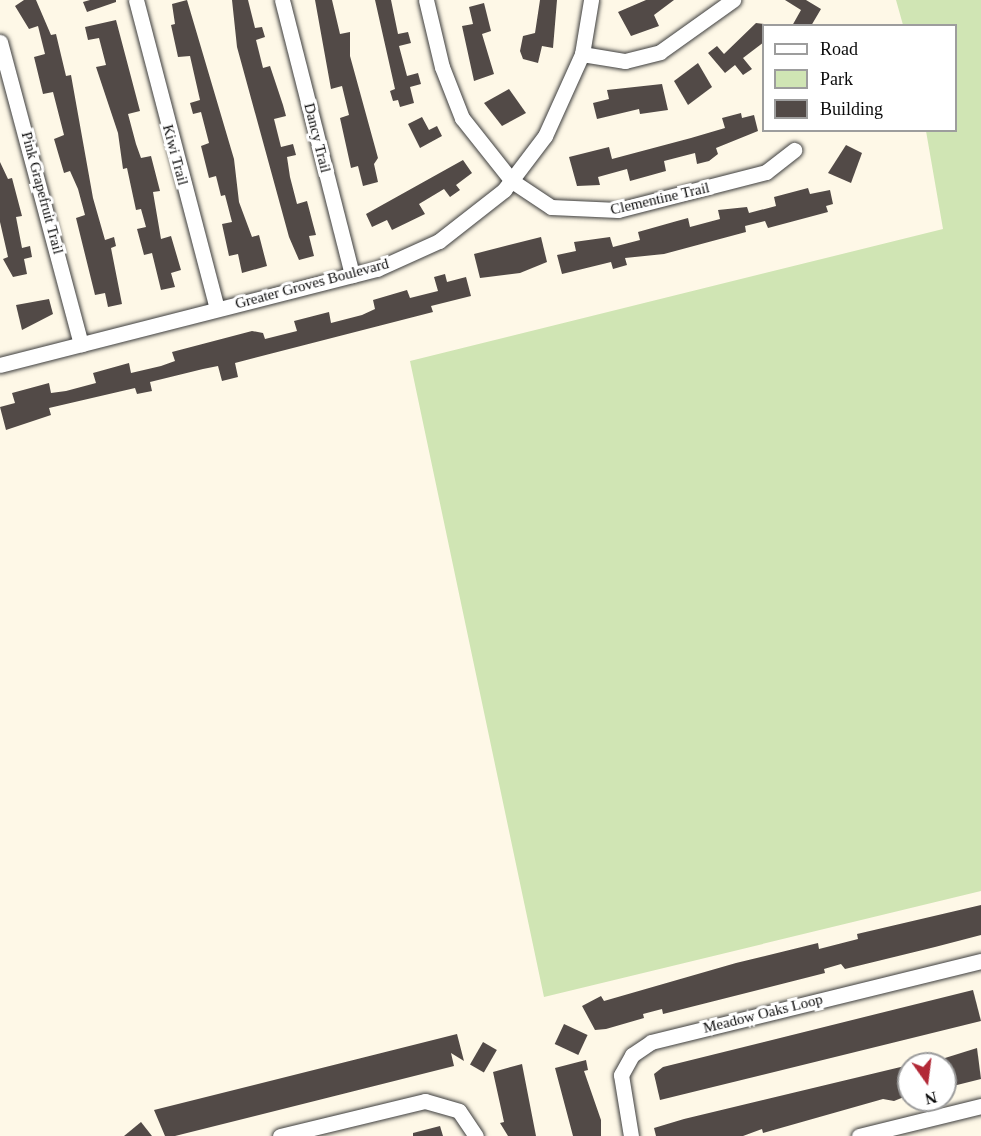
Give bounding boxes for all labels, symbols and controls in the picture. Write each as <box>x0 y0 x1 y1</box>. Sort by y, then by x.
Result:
legend <box>762 24 957 132</box>
text: Road <box>820 39 858 59</box>
text: Park <box>820 69 853 89</box>
text: Building <box>820 99 883 119</box>
street label: Dancy Trail <box>300 101 334 175</box>
street label: Kiwi Trail <box>158 123 192 187</box>
street label: Pink Grapefruit Trail <box>17 130 67 256</box>
street label: Clementine Trail <box>609 179 711 219</box>
street label: Greater Groves Boulevard <box>233 255 391 313</box>
street label: Meadow Oaks Loop <box>701 990 825 1038</box>
north arrow <box>897 1052 957 1112</box>
text: N <box>923 1088 939 1108</box>

